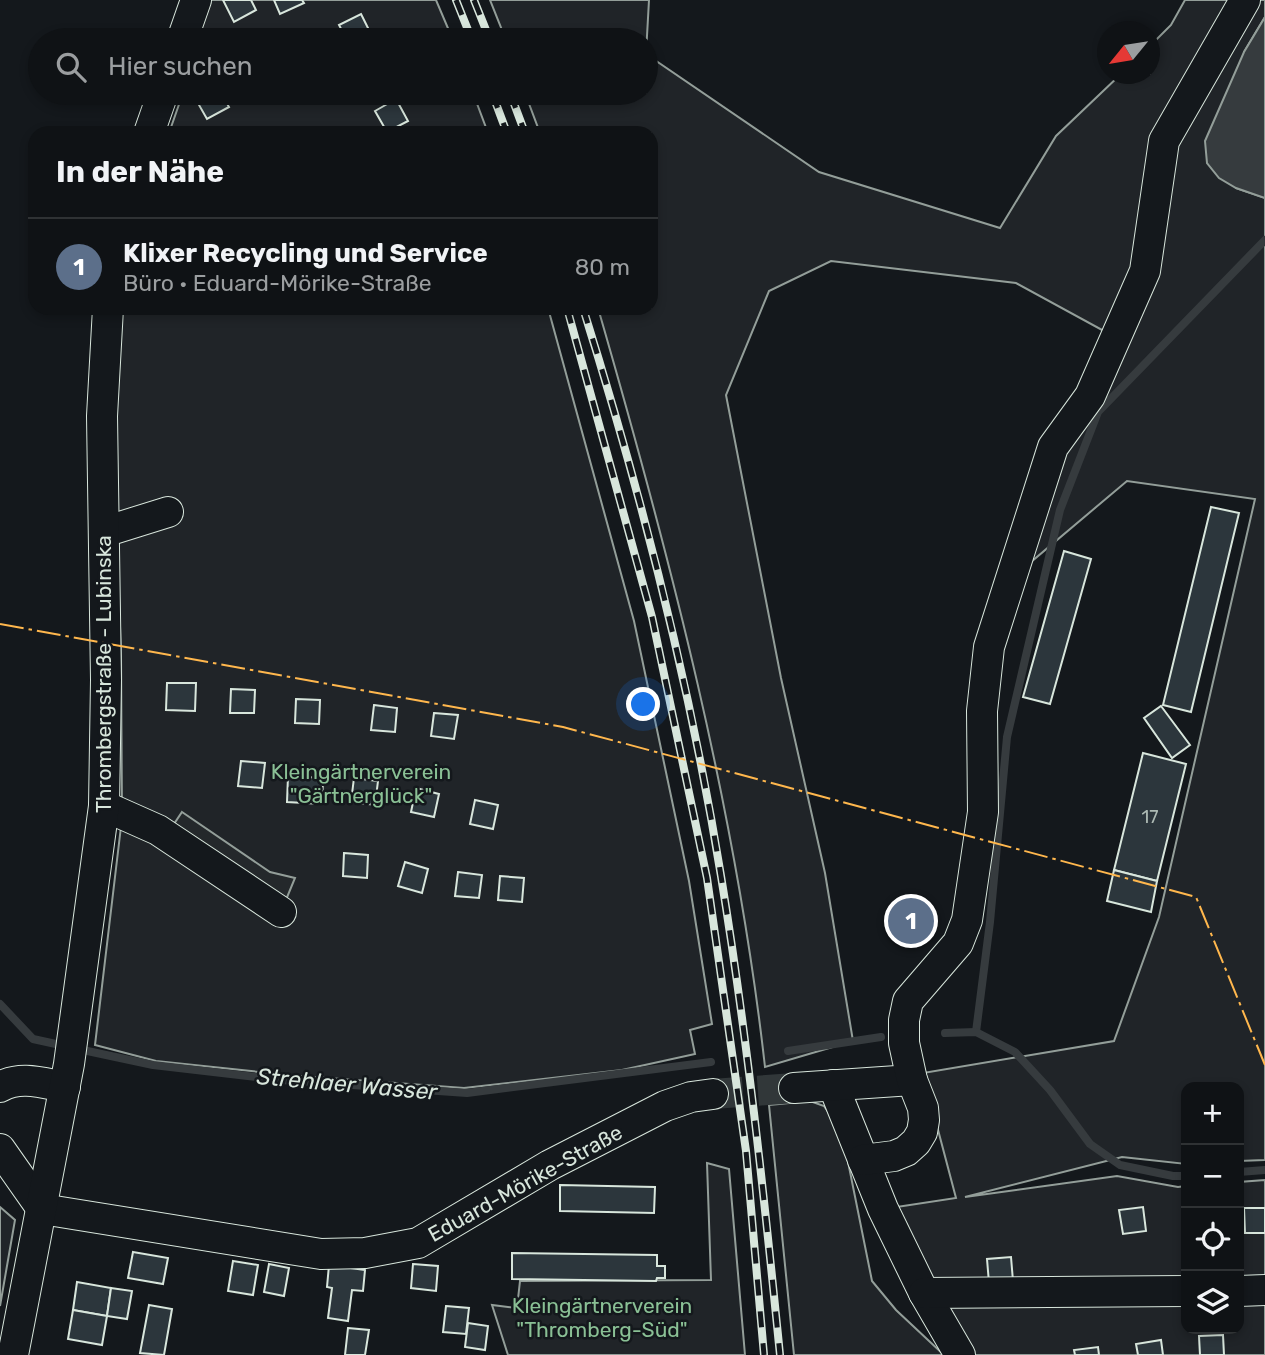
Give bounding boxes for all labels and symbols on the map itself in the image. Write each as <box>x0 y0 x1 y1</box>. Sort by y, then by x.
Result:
north arrow <box>1097 21 1160 84</box>
street label: Thrombergstraße - Lubinska <box>91 535 116 813</box>
your location <box>626 687 660 721</box>
park label: Kleingärtnerverein "Gärtnerglück" <box>271 759 451 808</box>
house number: 17 <box>1142 806 1158 828</box>
pin: 1 <box>888 895 934 947</box>
water label: Strehlaer Wasser <box>255 1062 440 1106</box>
street label: Eduard-Mörike-Straße <box>424 1119 626 1247</box>
park label: Kleingärtnerverein "Thromberg-Süd" <box>512 1293 692 1342</box>

